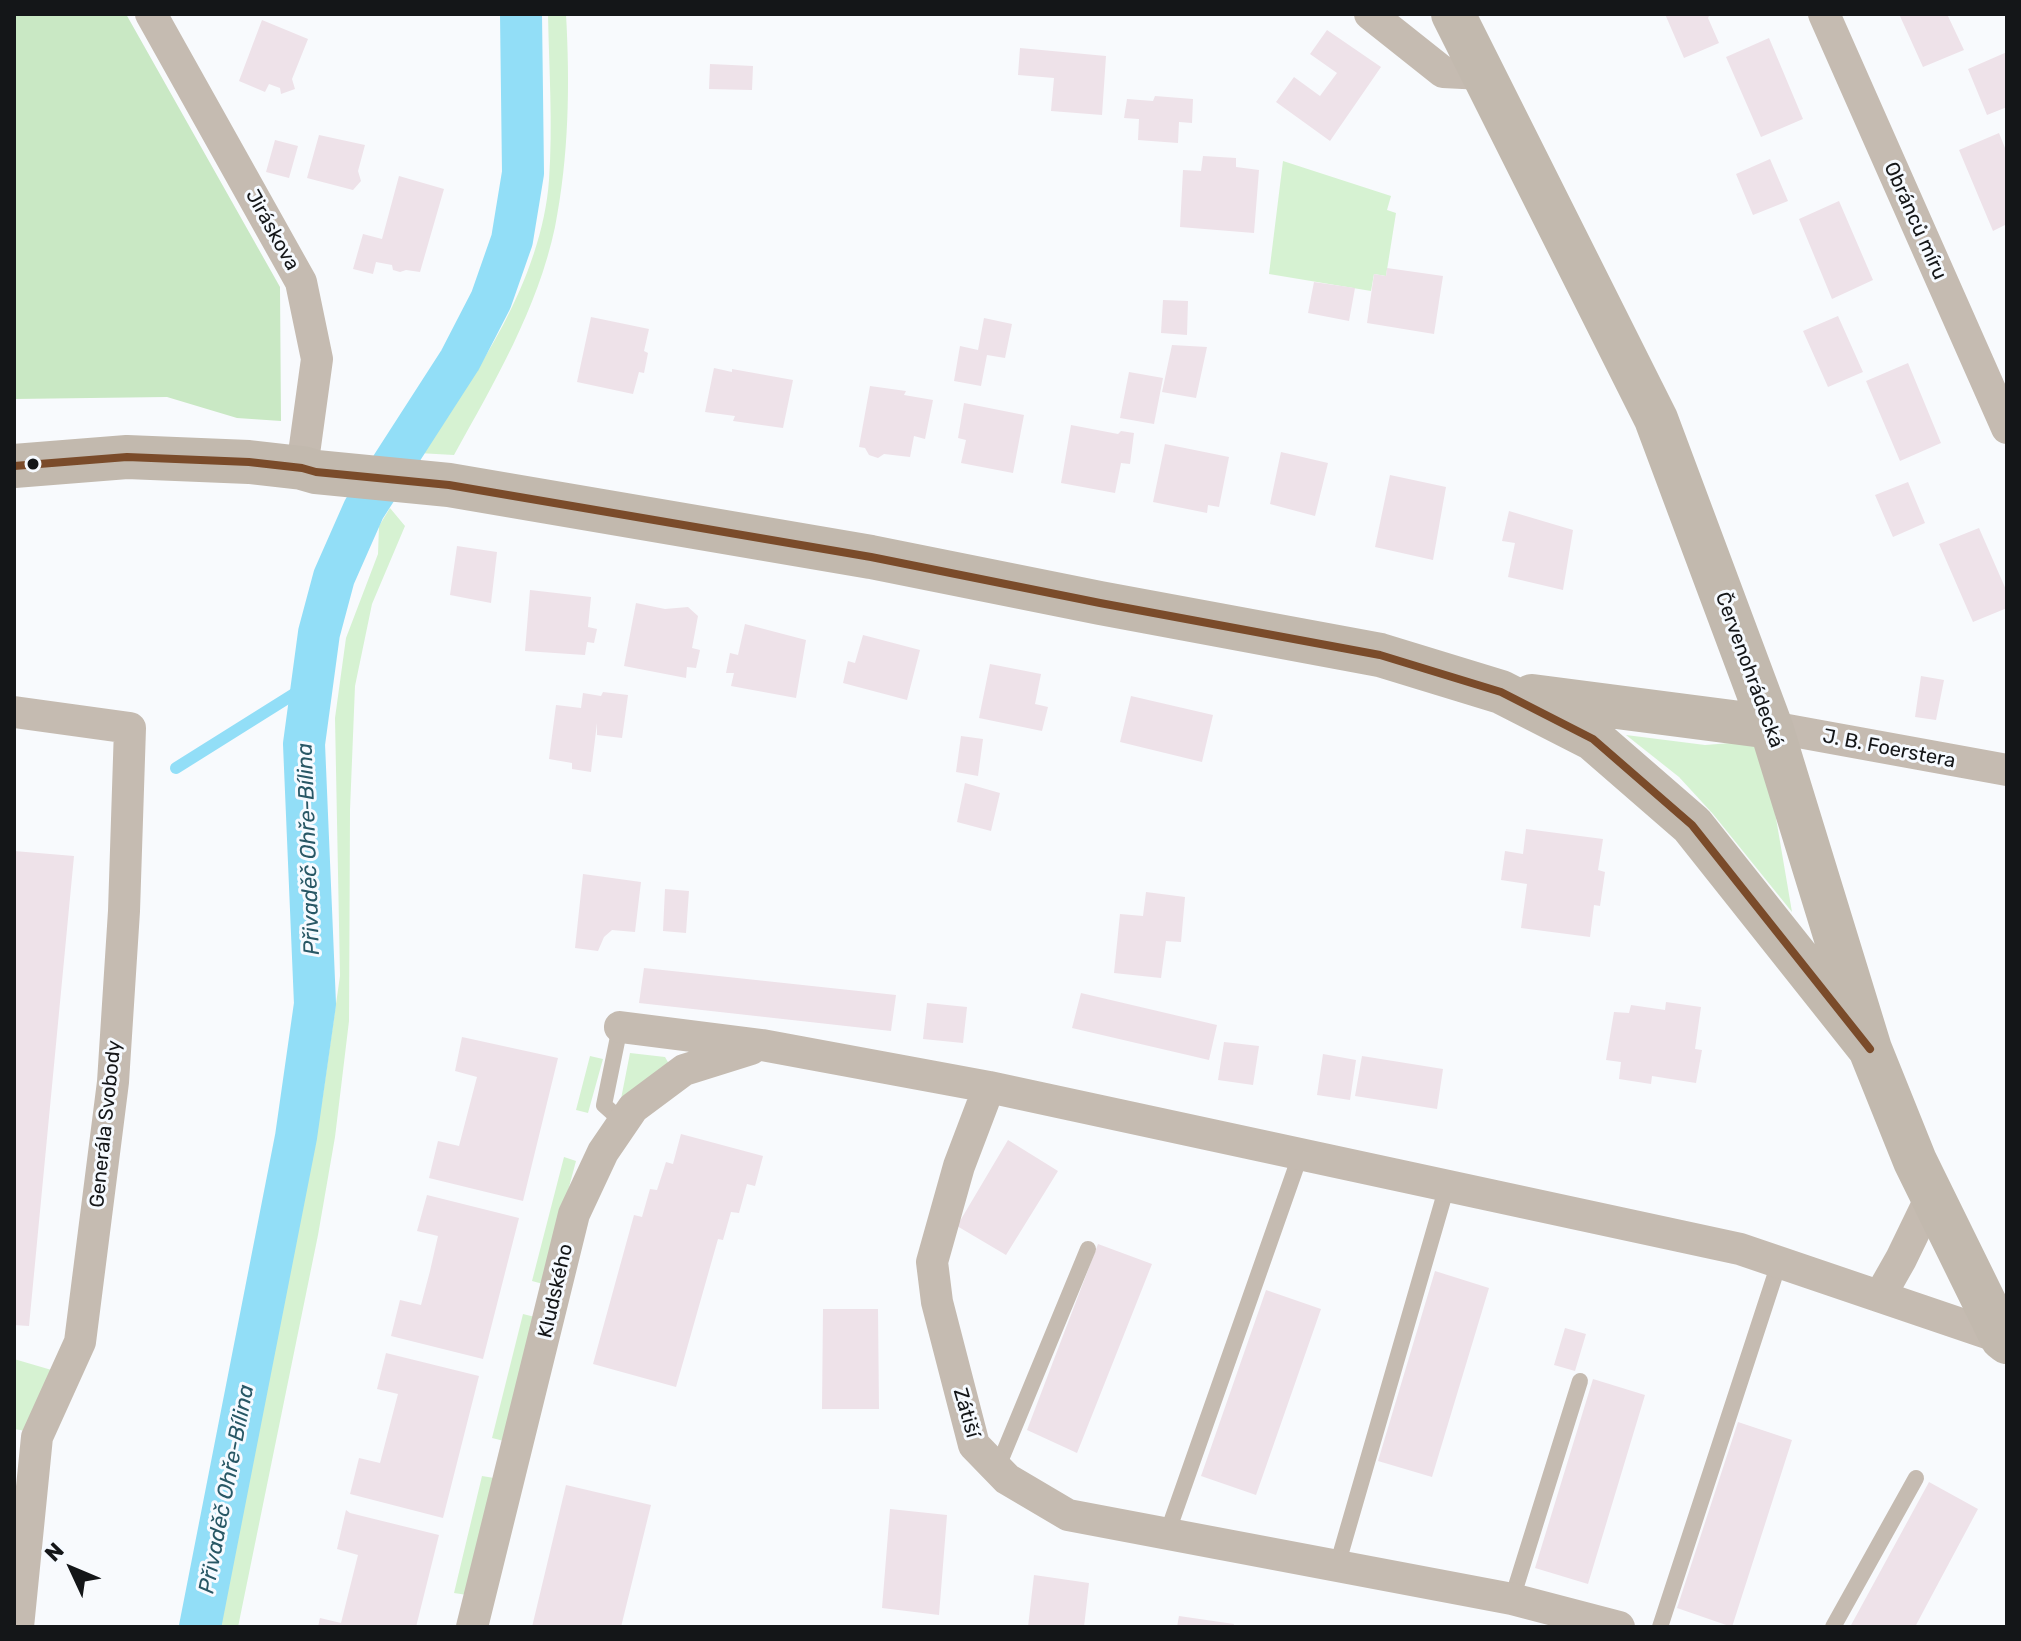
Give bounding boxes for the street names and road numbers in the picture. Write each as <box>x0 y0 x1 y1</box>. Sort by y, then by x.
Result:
street label: Obránců míru <box>1878 158 1952 284</box>
street label: Jiráskova <box>240 185 304 275</box>
street label: Červenohrádecká <box>1710 589 1788 751</box>
street label: J. B. Foerstera <box>1821 724 1957 774</box>
street label: Generála Svobody <box>85 1039 127 1209</box>
street label: Kludského <box>534 1242 578 1340</box>
street label: Zátiší <box>947 1385 985 1441</box>

